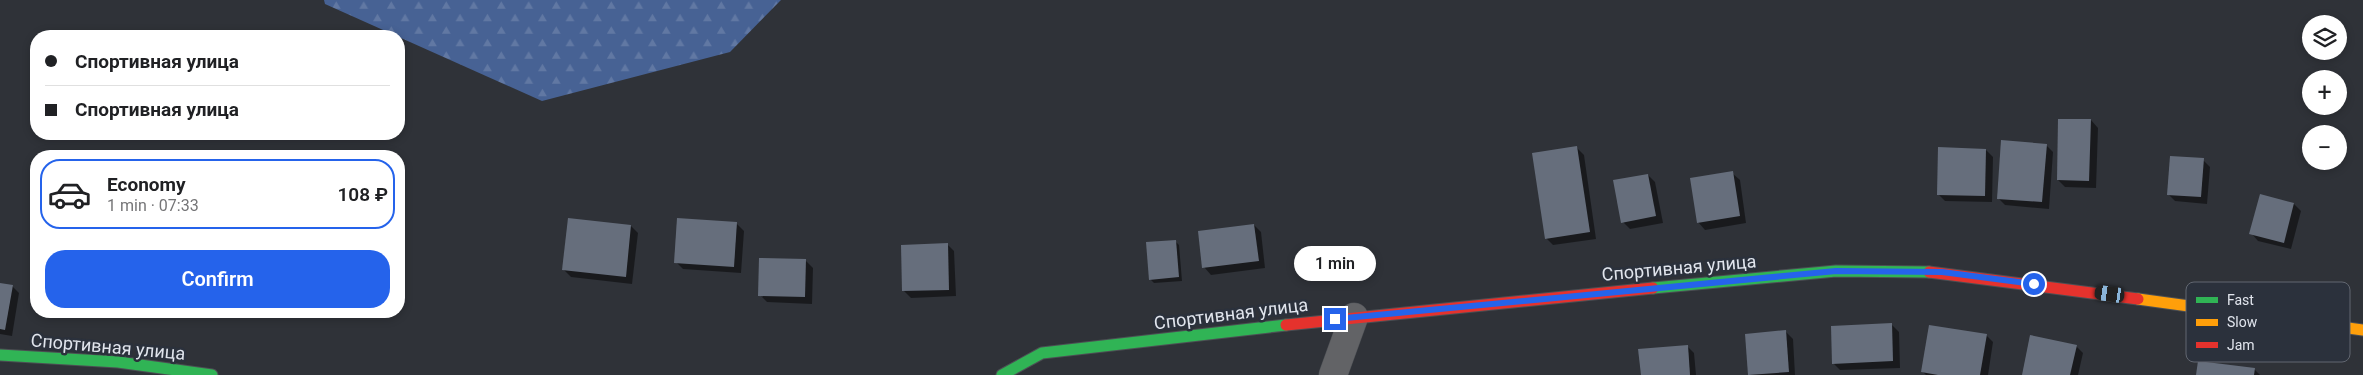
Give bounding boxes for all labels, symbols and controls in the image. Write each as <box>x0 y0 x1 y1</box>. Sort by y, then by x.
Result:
map controls <box>2302 15 2347 170</box>
button: layers <box>2302 15 2347 60</box>
text: Спортивная улица <box>75 50 239 73</box>
button: + <box>2302 70 2347 115</box>
text: Спортивная улица <box>75 98 239 121</box>
button: − <box>2302 125 2347 170</box>
icon: car <box>47 172 92 217</box>
text: Economy <box>107 173 186 196</box>
text: 108 ₽ <box>337 183 388 206</box>
text: 1 min · 07:33 <box>107 196 199 215</box>
callout: 1 min <box>1294 246 1376 282</box>
button: Confirm <box>45 250 390 308</box>
street label: Спортивная улица <box>1601 250 1757 285</box>
text: 1 min <box>1315 254 1355 273</box>
route start <box>2023 273 2045 295</box>
legend <box>2186 282 2350 362</box>
car <box>2094 284 2125 304</box>
text: Fast <box>2227 292 2254 308</box>
street label: Спортивная улица <box>1153 294 1309 333</box>
route end <box>1324 308 1346 330</box>
text: Slow <box>2227 314 2258 330</box>
street label: Спортивная улица <box>30 329 186 364</box>
text: Jam <box>2227 337 2255 353</box>

